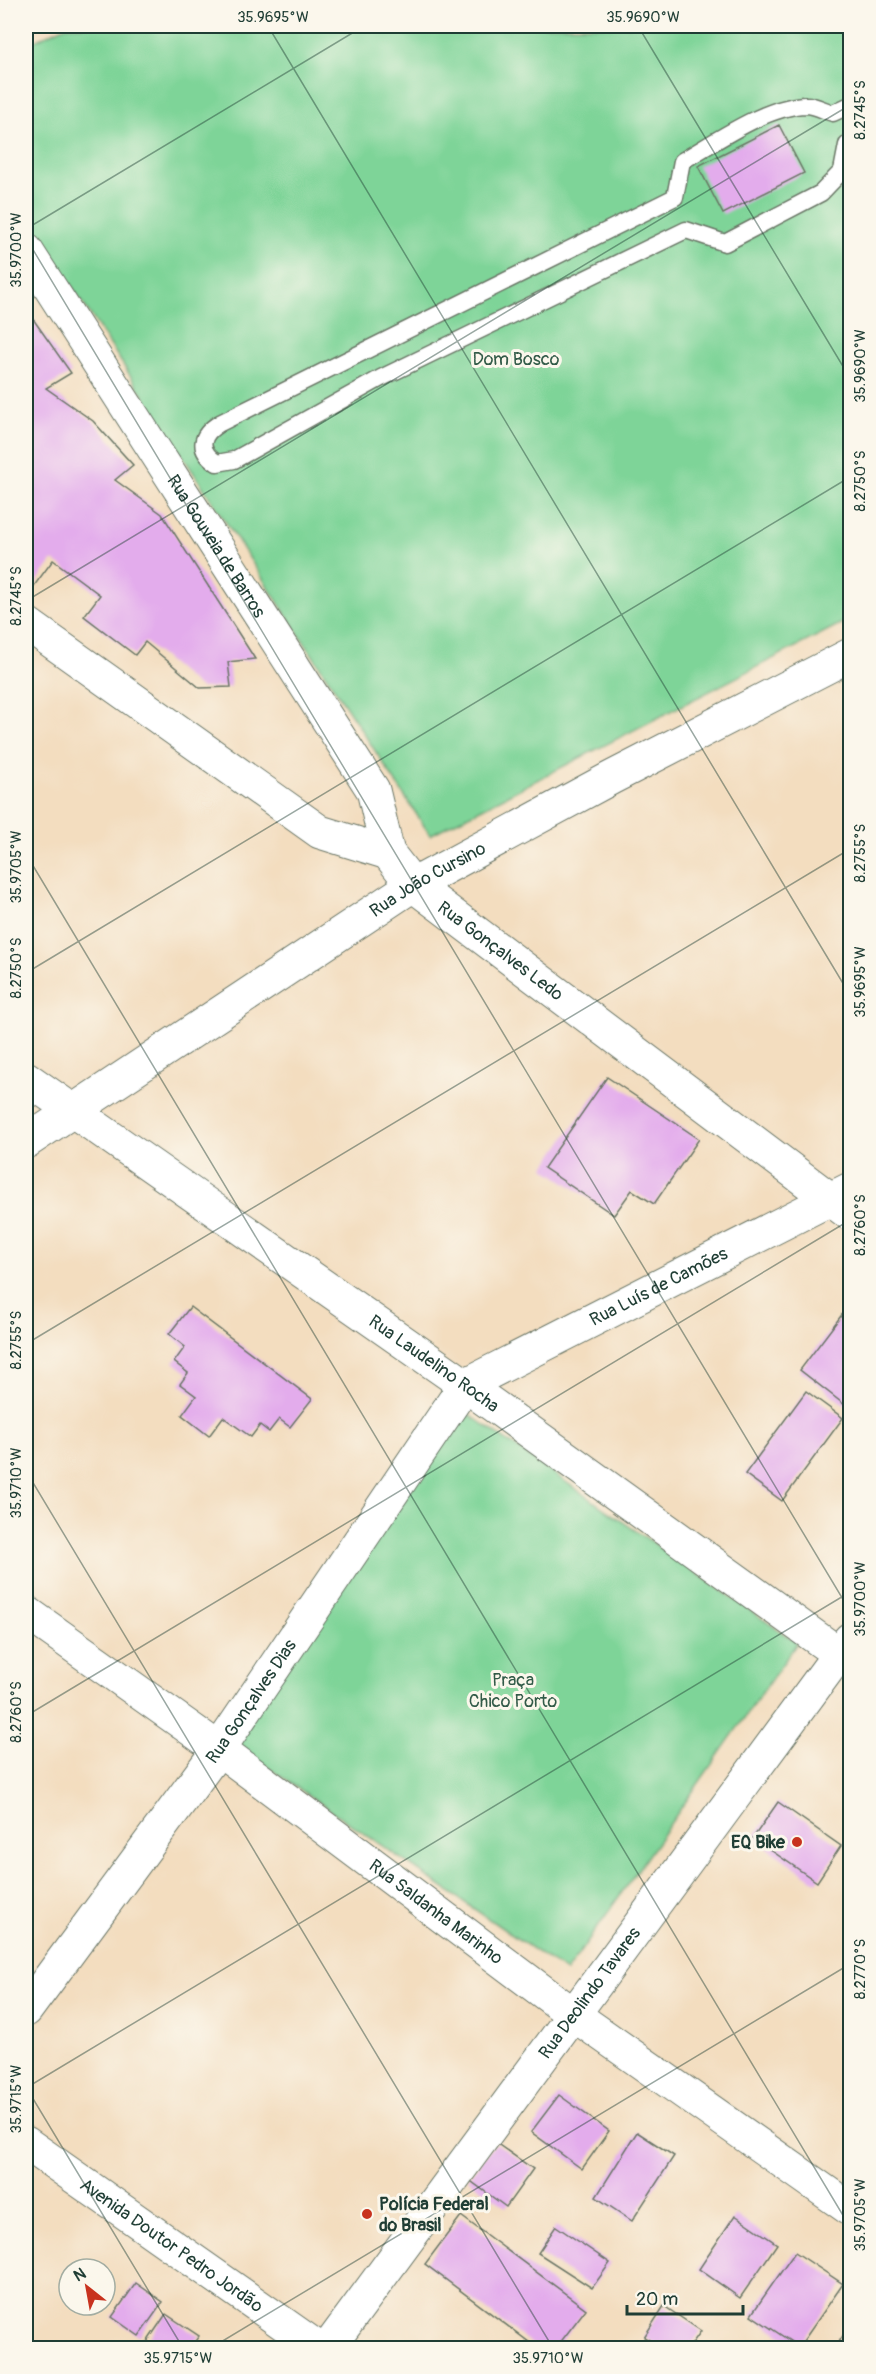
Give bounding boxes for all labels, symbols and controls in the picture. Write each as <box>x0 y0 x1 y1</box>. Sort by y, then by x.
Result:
text: 35.9695°W <box>237 8 309 27</box>
text: 35.9690°W <box>606 8 680 27</box>
text: 8.2745°S <box>851 80 870 140</box>
text: 35.9700°W <box>7 212 26 288</box>
text: 35.9690°W <box>851 329 870 403</box>
park label: Dom Bosco <box>472 348 560 371</box>
text: 8.2750°S <box>851 451 870 511</box>
street label: Rua Gouveia de Barros <box>162 470 271 622</box>
text: 8.2745°S <box>7 566 26 626</box>
text: 8.2755°S <box>851 824 870 882</box>
text: 35.9705°W <box>7 830 26 904</box>
street label: Rua João Cursino <box>365 836 490 922</box>
street label: Rua Gonçalves Ledo <box>433 896 568 1006</box>
text: 8.2750°S <box>7 938 26 998</box>
text: 35.9695°W <box>851 946 870 1018</box>
text: 8.2760°S <box>851 1194 870 1256</box>
street label: Rua Luís de Camões <box>585 1242 731 1331</box>
street label: Rua Laudelino Rocha <box>364 1310 504 1417</box>
text: 8.2755°S <box>7 1311 26 1369</box>
text: 35.9710°W <box>7 1447 26 1518</box>
text: 35.9700°W <box>851 1561 870 1637</box>
street label: Rua Gonçalves Dias <box>201 1635 301 1768</box>
park label: Praça Chico Porto <box>469 1669 558 1713</box>
text: 8.2760°S <box>7 1681 26 1743</box>
place label: EQ Bike <box>731 1831 786 1854</box>
marker: EQ Bike <box>790 1835 804 1849</box>
street label: Rua Saldanha Marinho <box>365 1854 508 1970</box>
street label: Rua Deolindo Tavares <box>533 1922 646 2063</box>
text: 8.2770°S <box>851 1939 870 1999</box>
text: 35.9715°W <box>7 2064 26 2133</box>
street label: Avenida Doutor Pedro Jordão <box>76 2173 268 2318</box>
text: 35.9705°W <box>851 2178 870 2252</box>
place label: Polícia Federal do Brasil <box>379 2193 489 2237</box>
marker: Polícia Federal do Brasil <box>360 2207 374 2221</box>
north arrow <box>57 2257 117 2317</box>
text: N <box>70 2264 90 2286</box>
scale bar <box>627 2278 742 2316</box>
text: 20 m <box>636 2288 678 2311</box>
text: 35.9715°W <box>144 2349 213 2368</box>
text: 35.9710°W <box>513 2349 584 2368</box>

